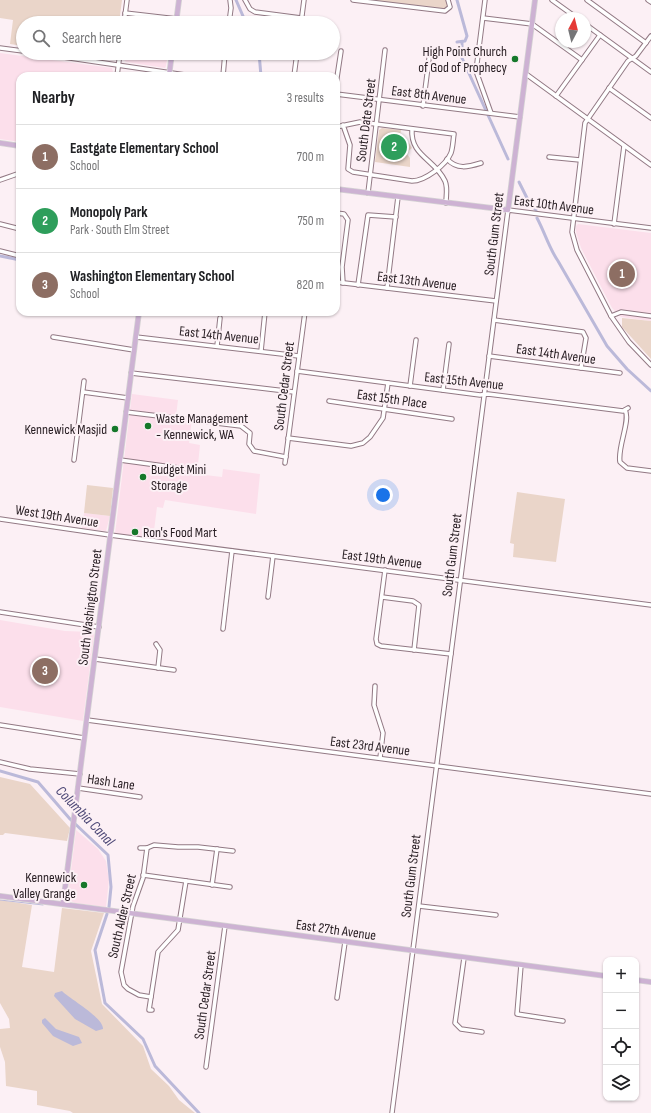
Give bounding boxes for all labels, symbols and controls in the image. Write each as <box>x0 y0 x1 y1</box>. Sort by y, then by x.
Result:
north arrow <box>555 12 591 48</box>
search box <box>16 16 340 60</box>
icon: search <box>30 27 52 49</box>
text: Search here <box>62 29 122 48</box>
place label: High Point Church of God of Prophecy <box>418 43 508 76</box>
marker: High Point Church of God of Prophecy <box>510 54 520 64</box>
street label: South Date Street <box>352 77 380 163</box>
street label: East 8th Avenue <box>391 82 467 108</box>
text: Nearby <box>32 88 75 108</box>
text: 3 results <box>287 90 324 106</box>
pin: 2 <box>381 132 407 162</box>
text: Eastgate Elementary School <box>70 139 219 158</box>
text: 1 <box>42 149 48 165</box>
text: 700 m <box>297 149 324 165</box>
text: School <box>70 158 100 174</box>
street label: South Gum Street <box>480 191 508 277</box>
street label: East 10th Avenue <box>513 192 595 218</box>
text: Monopoly Park <box>70 203 148 222</box>
text: 2 <box>42 213 48 229</box>
text: 750 m <box>297 213 324 229</box>
text: Park · South Elm Street <box>70 222 169 238</box>
pin: 1 <box>609 259 635 289</box>
text: Washington Elementary School <box>70 267 234 286</box>
street label: East 13th Avenue <box>376 268 458 294</box>
text: 3 <box>42 277 48 293</box>
text: 820 m <box>297 277 324 293</box>
text: School <box>70 286 100 302</box>
street label: East 14th Avenue <box>178 322 260 348</box>
street label: East 14th Avenue <box>515 340 597 368</box>
street label: South Cedar Street <box>270 341 298 431</box>
street label: East 15th Avenue <box>423 368 505 394</box>
street label: East 15th Place <box>356 386 428 412</box>
place label: Waste Management - Kennewick, WA <box>156 410 248 443</box>
place label: Kennewick Masjid <box>24 421 107 438</box>
marker: Waste Management - Kennewick, WA <box>143 421 153 431</box>
marker: Kennewick Masjid <box>110 424 120 434</box>
place label: Budget Mini Storage <box>151 461 206 494</box>
marker: Budget Mini Storage <box>138 472 148 482</box>
your location <box>373 485 393 505</box>
street label: West 19th Avenue <box>14 501 100 531</box>
street label: South Gum Street <box>438 512 466 598</box>
place label: Ron's Food Mart <box>143 524 217 541</box>
marker: Ron's Food Mart <box>130 527 140 537</box>
street label: East 19th Avenue <box>341 546 423 572</box>
street label: South Washington Street <box>74 548 106 666</box>
pin: 3 <box>32 656 58 686</box>
street label: East 23rd Avenue <box>329 733 411 759</box>
street label: Hash Lane <box>86 770 136 794</box>
water label: Columbia Canal <box>51 782 119 851</box>
street label: South Gum Street <box>397 833 425 919</box>
place label: Kennewick Valley Grange <box>13 869 77 902</box>
street label: South Alder Street <box>104 872 140 960</box>
marker: Kennewick Valley Grange <box>79 880 89 890</box>
street label: East 27th Avenue <box>295 916 377 944</box>
street label: South Cedar Street <box>190 950 220 1040</box>
map controls <box>603 957 639 1101</box>
button: + <box>603 957 639 993</box>
button: − <box>603 993 639 1029</box>
button: locate <box>603 1029 639 1065</box>
button: layers <box>603 1065 639 1101</box>

